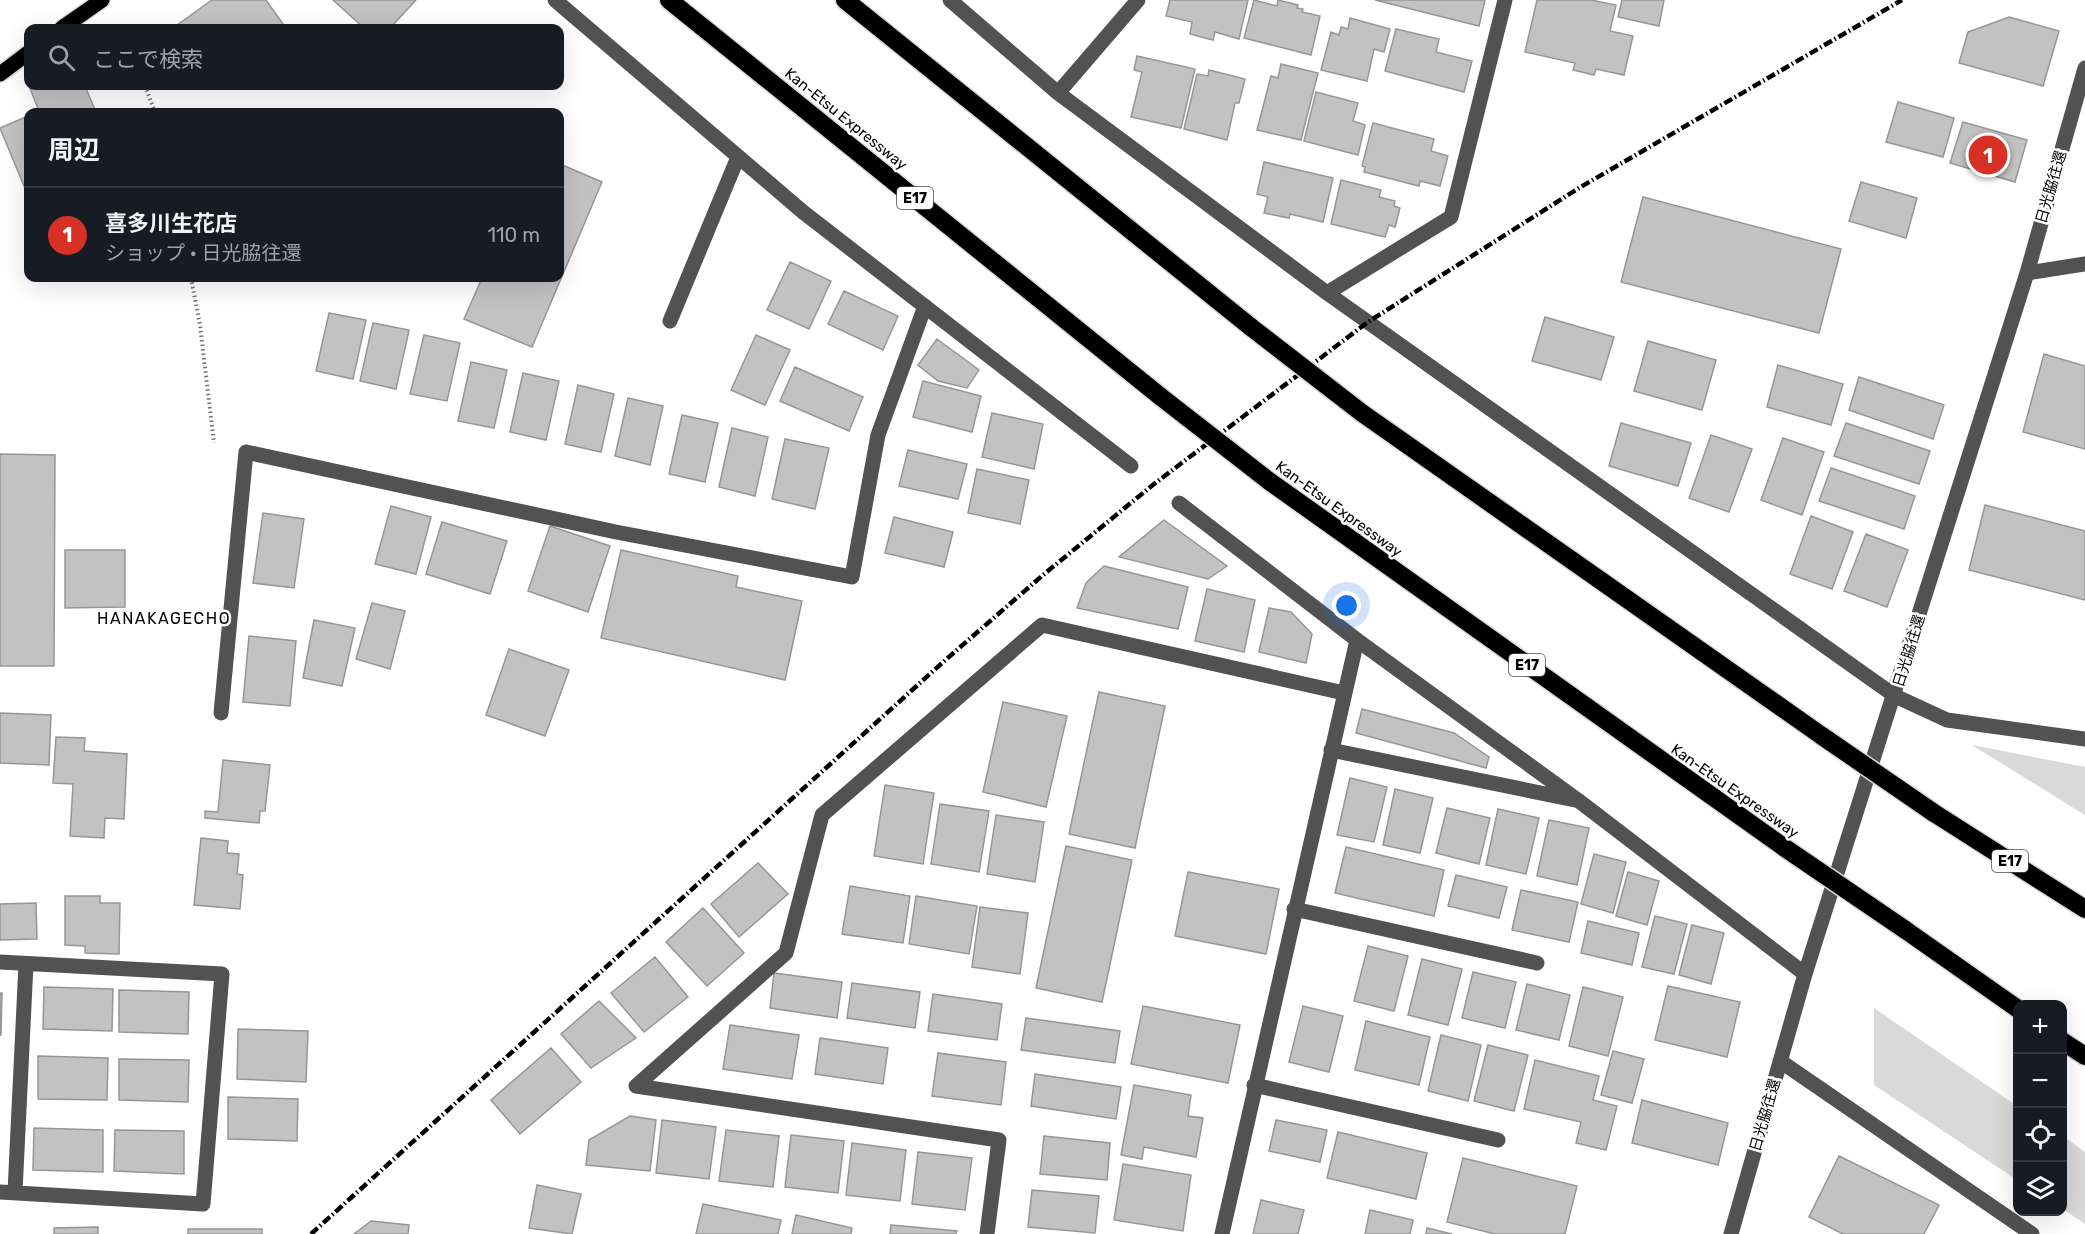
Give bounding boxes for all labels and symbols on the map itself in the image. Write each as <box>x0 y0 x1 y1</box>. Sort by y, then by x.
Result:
street label: Kan-Etsu Expressway <box>781 64 911 174</box>
pin: 1 <box>1968 132 2008 178</box>
street label: 日光脇往還 <box>2032 148 2070 226</box>
road number: E17 <box>897 187 933 209</box>
street label: Kan-Etsu Expressway <box>1272 457 1406 561</box>
your location <box>1332 591 1361 620</box>
district label: HANAKAGECHO <box>97 609 231 628</box>
street label: 日光脇往還 <box>1889 612 1929 690</box>
road number: E17 <box>1509 654 1545 676</box>
street label: Kan-Etsu Expressway <box>1668 740 1802 842</box>
road number: E17 <box>1992 850 2028 872</box>
street label: 日光脇往還 <box>1746 1076 1784 1154</box>

